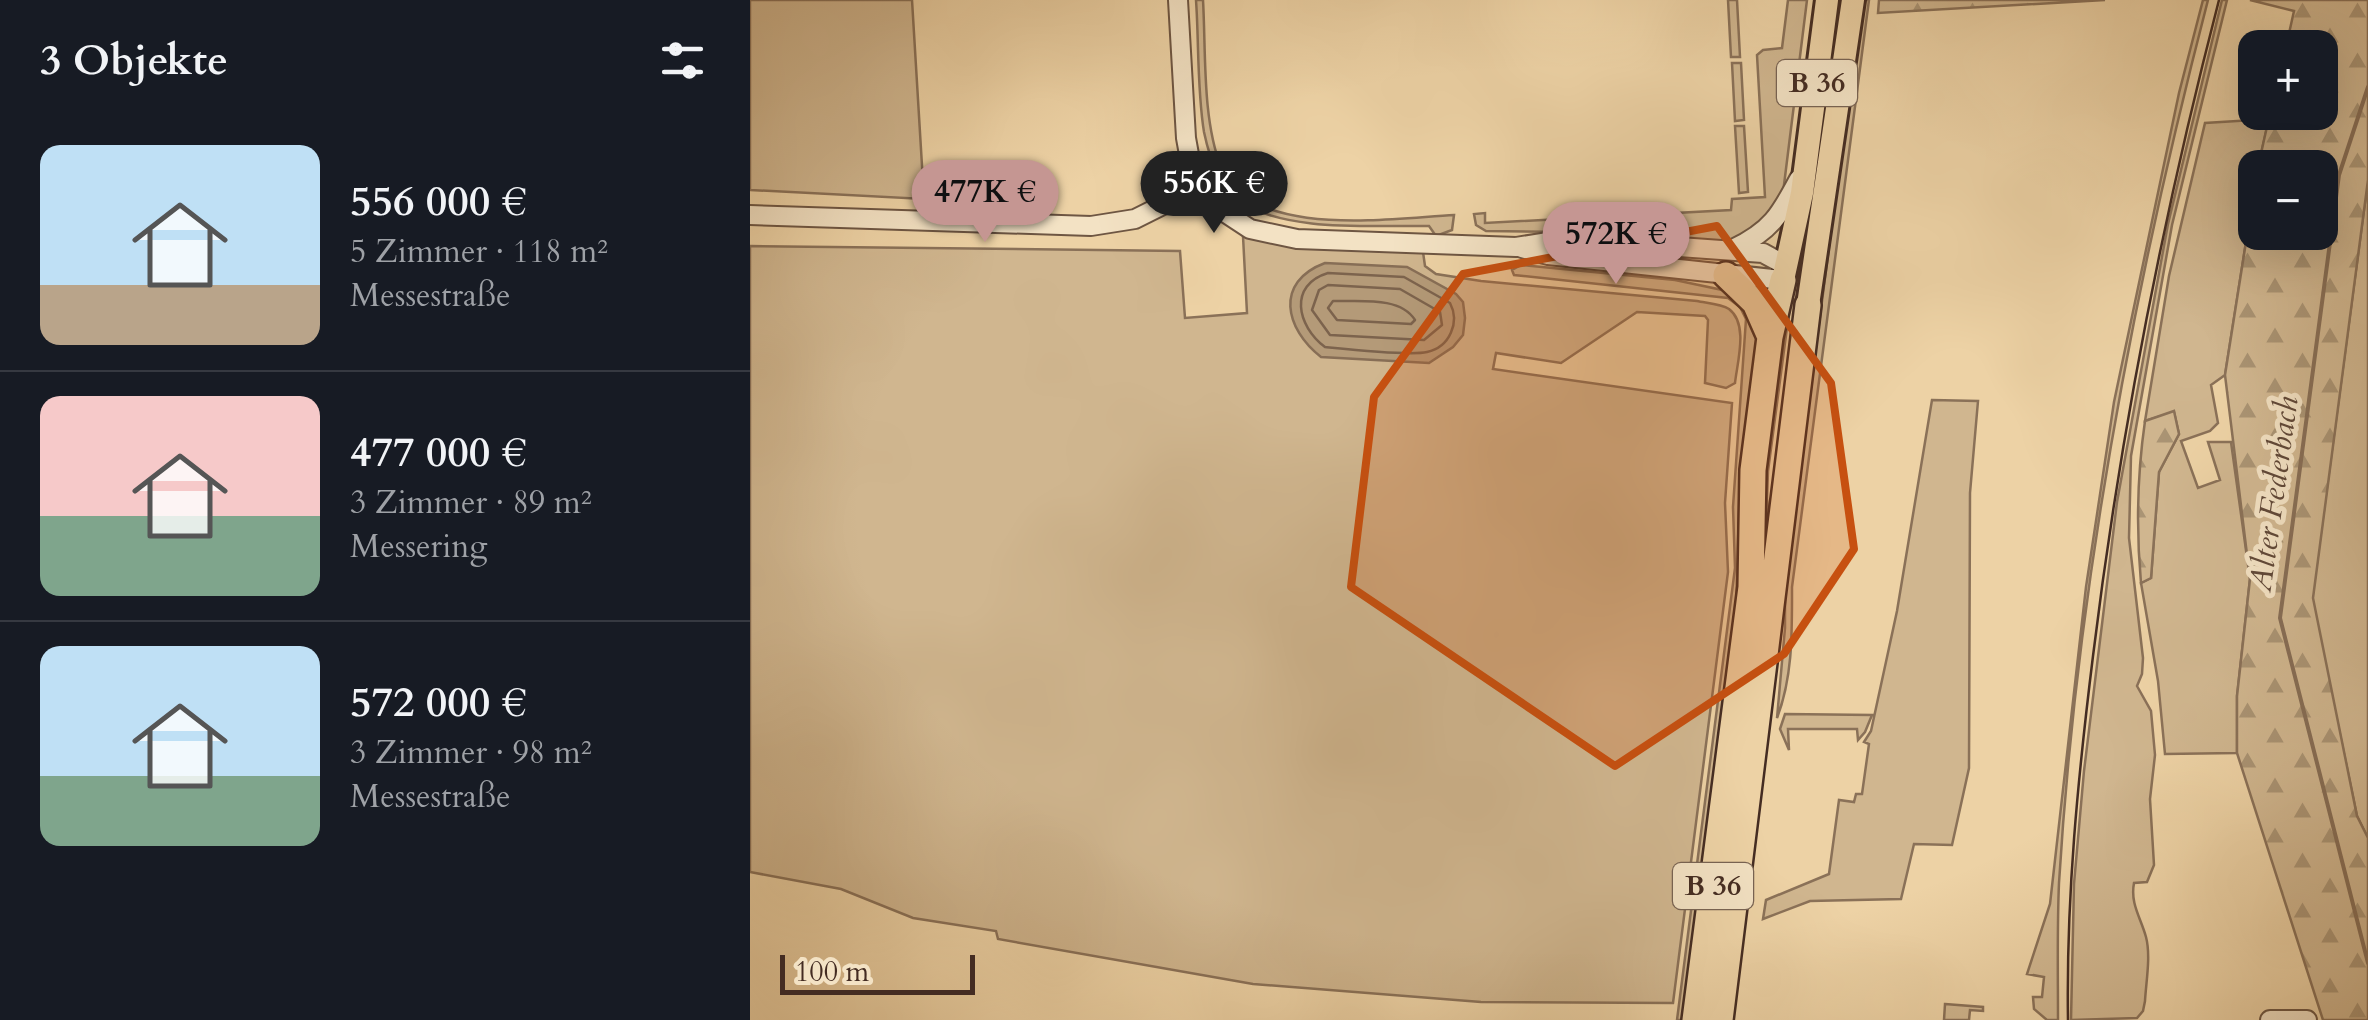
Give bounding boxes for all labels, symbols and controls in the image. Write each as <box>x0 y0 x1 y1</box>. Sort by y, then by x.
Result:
map controls <box>2238 30 2338 250</box>
button: + <box>2238 30 2338 130</box>
text: 3 Objekte <box>40 32 228 89</box>
icon: filters <box>655 33 710 88</box>
road number: B 36 <box>1777 60 1857 106</box>
button: − <box>2238 150 2338 250</box>
pin: 556K € <box>1133 151 1295 236</box>
pin: 477K € <box>904 160 1066 245</box>
text: 556K € <box>1163 161 1265 205</box>
text: 477K € <box>934 170 1036 214</box>
text: 556 000 € <box>350 173 527 230</box>
icon: home <box>120 185 240 305</box>
pin: 572K € <box>1535 202 1697 287</box>
text: 572K € <box>1565 212 1667 256</box>
text: 5 Zimmer · 118 m² <box>350 230 608 274</box>
text: Messestraße <box>350 274 511 318</box>
water label: Alter Federbach <box>2238 393 2309 596</box>
text: 477 000 € <box>350 424 527 481</box>
icon: home <box>120 436 240 556</box>
text: 3 Zimmer · 89 m² <box>350 481 592 525</box>
text: Messering <box>350 525 487 569</box>
text: 572 000 € <box>350 674 527 731</box>
icon: home <box>120 686 240 806</box>
text: 3 Zimmer · 98 m² <box>350 731 592 775</box>
text: Messestraße <box>350 775 511 819</box>
road number: B 36 <box>1673 863 1753 909</box>
scale bar <box>780 950 975 994</box>
text: 100 m <box>795 953 869 991</box>

